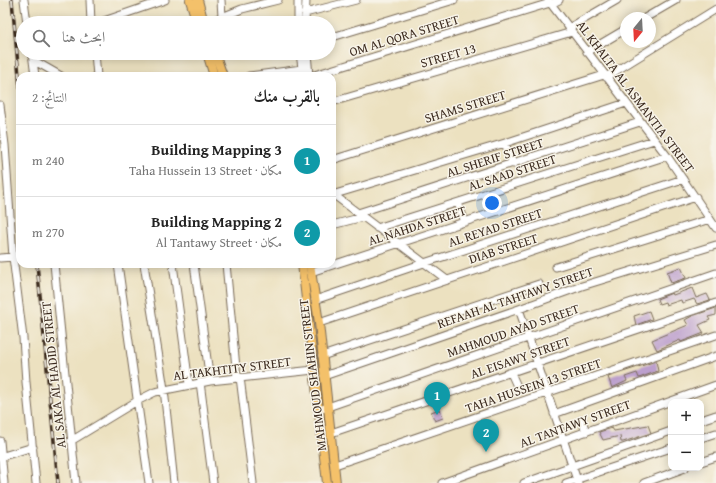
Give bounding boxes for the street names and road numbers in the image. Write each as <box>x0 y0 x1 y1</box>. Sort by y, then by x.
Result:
street label: OM AL QORA STREET <box>347 10 462 61</box>
street label: AL KHALTA AL ASMANTIA STREET <box>572 16 700 177</box>
street label: STREET 13 <box>418 38 478 72</box>
street label: SHAMS STREET <box>422 85 509 128</box>
street label: AL SHERIF STREET <box>444 133 547 182</box>
street label: AL SAAD STREET <box>466 149 559 196</box>
street label: AL NAHDA STREET <box>366 200 469 250</box>
street label: AL REYAD STREET <box>446 203 545 252</box>
street label: DIAB STREET <box>466 228 541 269</box>
street label: REFAAH AL TAHTAWY STREET <box>435 262 596 333</box>
street label: MAHMOUD SHAHIN STREET <box>294 297 331 452</box>
street label: MAHMOUD AYAD STREET <box>444 299 583 362</box>
street label: AL SAKA AL HADID STREET <box>36 300 71 449</box>
street label: AL EISAWY STREET <box>468 331 573 383</box>
street label: AL TAKHTITY STREET <box>172 352 293 385</box>
street label: TAHA HUSSEIN 13 STREET <box>463 353 604 418</box>
street label: AL TANTAWY STREET <box>517 394 634 452</box>

